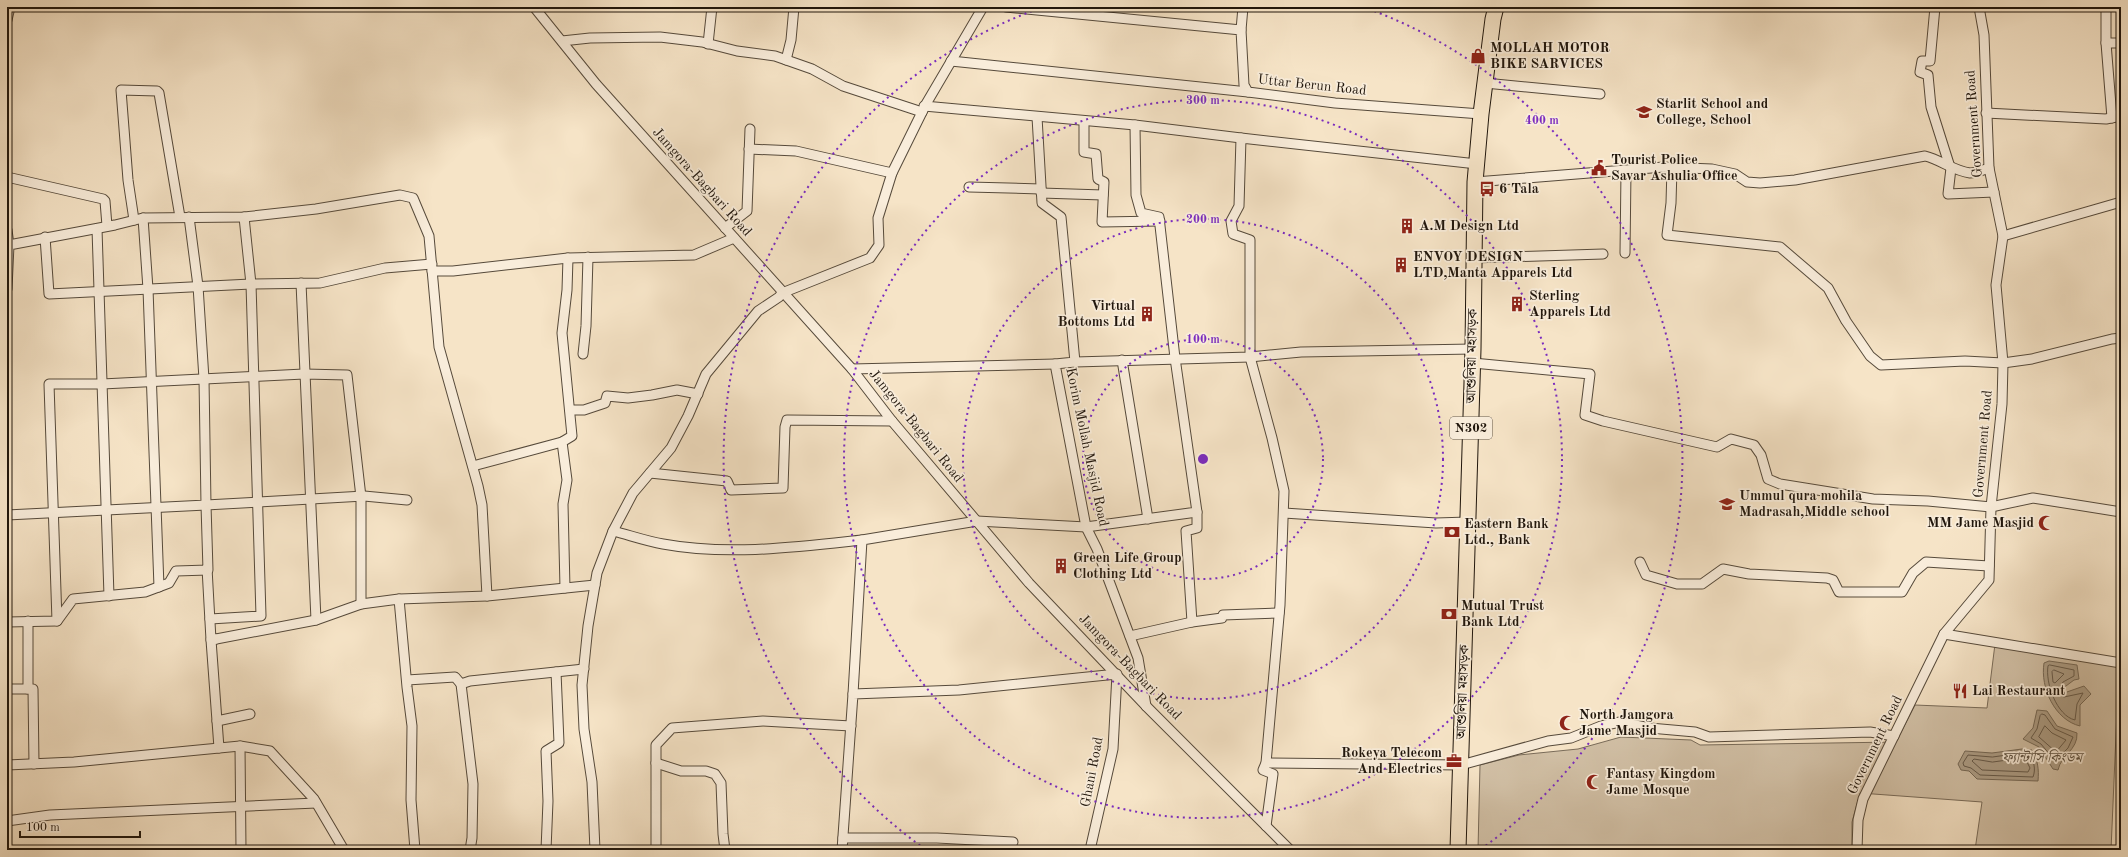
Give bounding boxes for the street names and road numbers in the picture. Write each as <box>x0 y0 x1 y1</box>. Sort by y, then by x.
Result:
street label: Government Road <box>1963 70 1985 178</box>
street label: Uttar Berun Road <box>1257 72 1367 98</box>
street label: Jamgora-Bagbari Road <box>650 125 754 239</box>
street label: আশুলিয়া মহাসড়ক <box>1462 308 1480 404</box>
street label: Korim Mollah Masjid Road <box>1063 366 1111 528</box>
street label: Jamgora-Bagbari Road <box>866 367 966 485</box>
street label: Government Road <box>1971 390 1995 498</box>
road number: N302 <box>1450 417 1492 439</box>
street label: Jamgora-Bagbari Road <box>1076 611 1184 723</box>
street label: আশুলিয়া মহাসড়ক <box>1452 643 1472 740</box>
street label: Government Road <box>1845 693 1905 797</box>
street label: Ghani Road <box>1078 736 1106 808</box>

